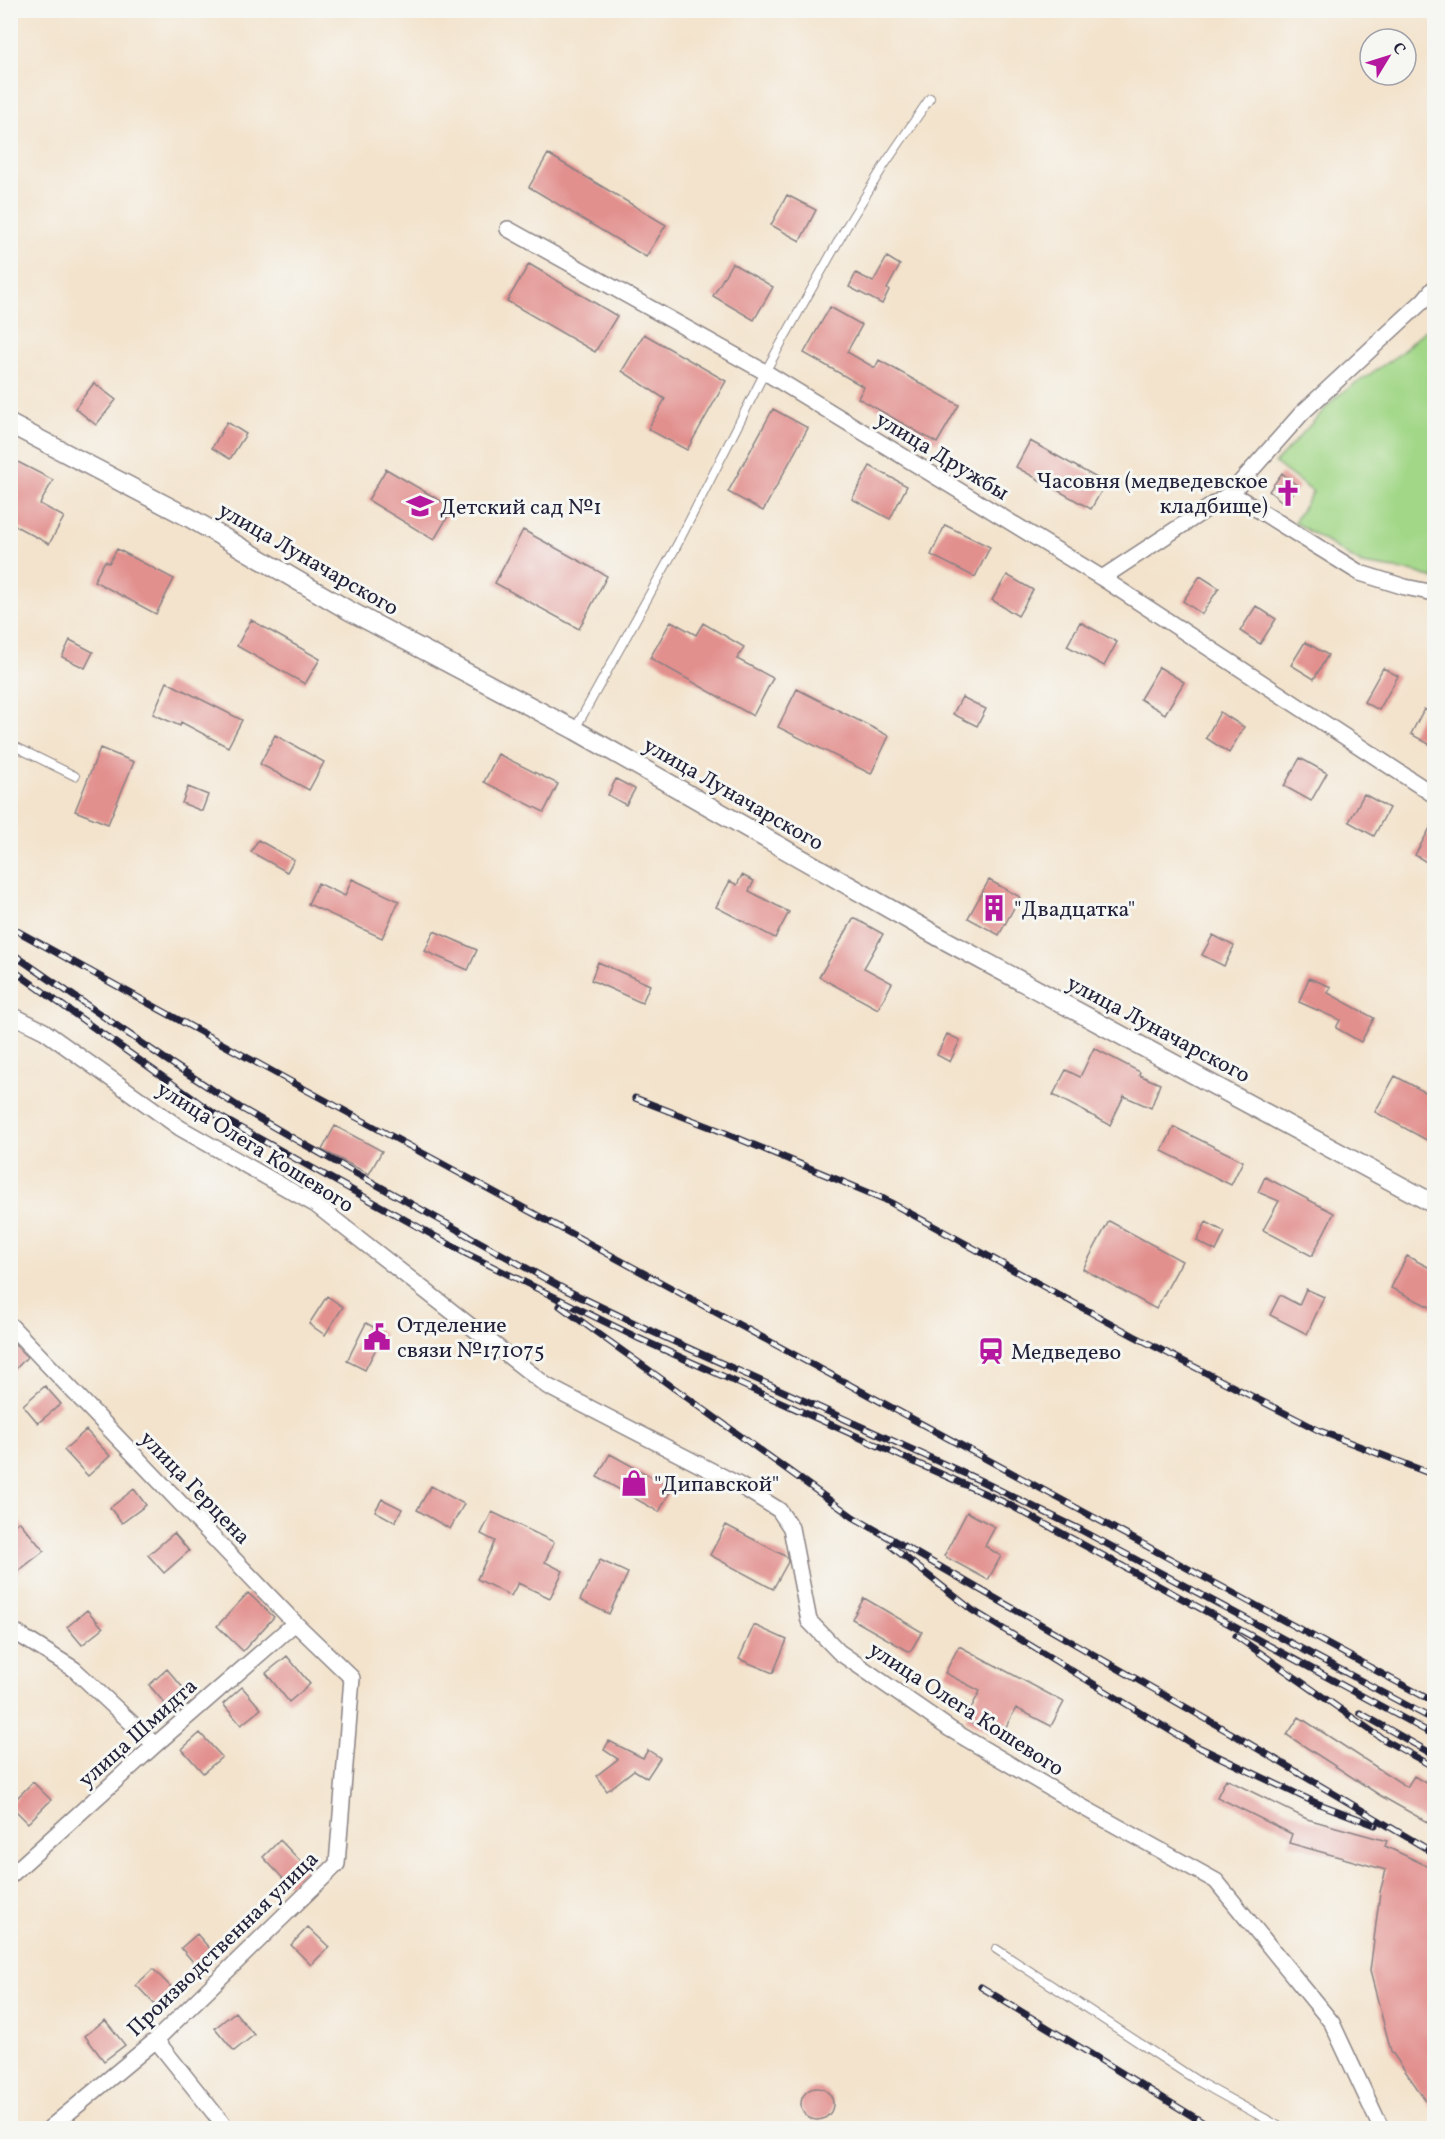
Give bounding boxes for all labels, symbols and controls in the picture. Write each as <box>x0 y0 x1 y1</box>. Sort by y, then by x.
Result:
north arrow <box>1358 27 1418 87</box>
text: С <box>1386 38 1410 60</box>
street label: улица Дружбы <box>869 405 1014 509</box>
place label: Часовня (медведевское кладбище) <box>1036 467 1268 523</box>
church icon: Часовня (медведевское кладбище) <box>1273 478 1303 508</box>
school or university icon: Детский сад №1 <box>405 491 435 521</box>
place label: Детский сад №1 <box>440 493 602 524</box>
street label: улица Луначарского <box>212 496 404 625</box>
street label: улица Луначарского <box>637 731 829 860</box>
building icon: "Двадцатка" <box>979 893 1009 923</box>
place label: "Двадцатка" <box>1014 895 1135 926</box>
street label: улица Луначарского <box>1060 969 1255 1092</box>
street label: улица Олега Кошевого <box>150 1075 359 1222</box>
place label: Отделение связи №171075 <box>397 1311 545 1367</box>
public building icon: Отделение связи №171075 <box>362 1322 392 1352</box>
station icon: Медведево <box>976 1336 1006 1366</box>
place label: Медведево <box>1011 1338 1121 1369</box>
street label: улица Герцена <box>132 1425 257 1553</box>
shop icon: "Дипавской" <box>619 1468 649 1498</box>
place label: "Дипавской" <box>654 1470 779 1501</box>
street label: улица Олега Кошевого <box>862 1635 1069 1785</box>
street label: улица Шмидта <box>72 1672 205 1796</box>
street label: Производственная улица <box>121 1845 326 2045</box>

